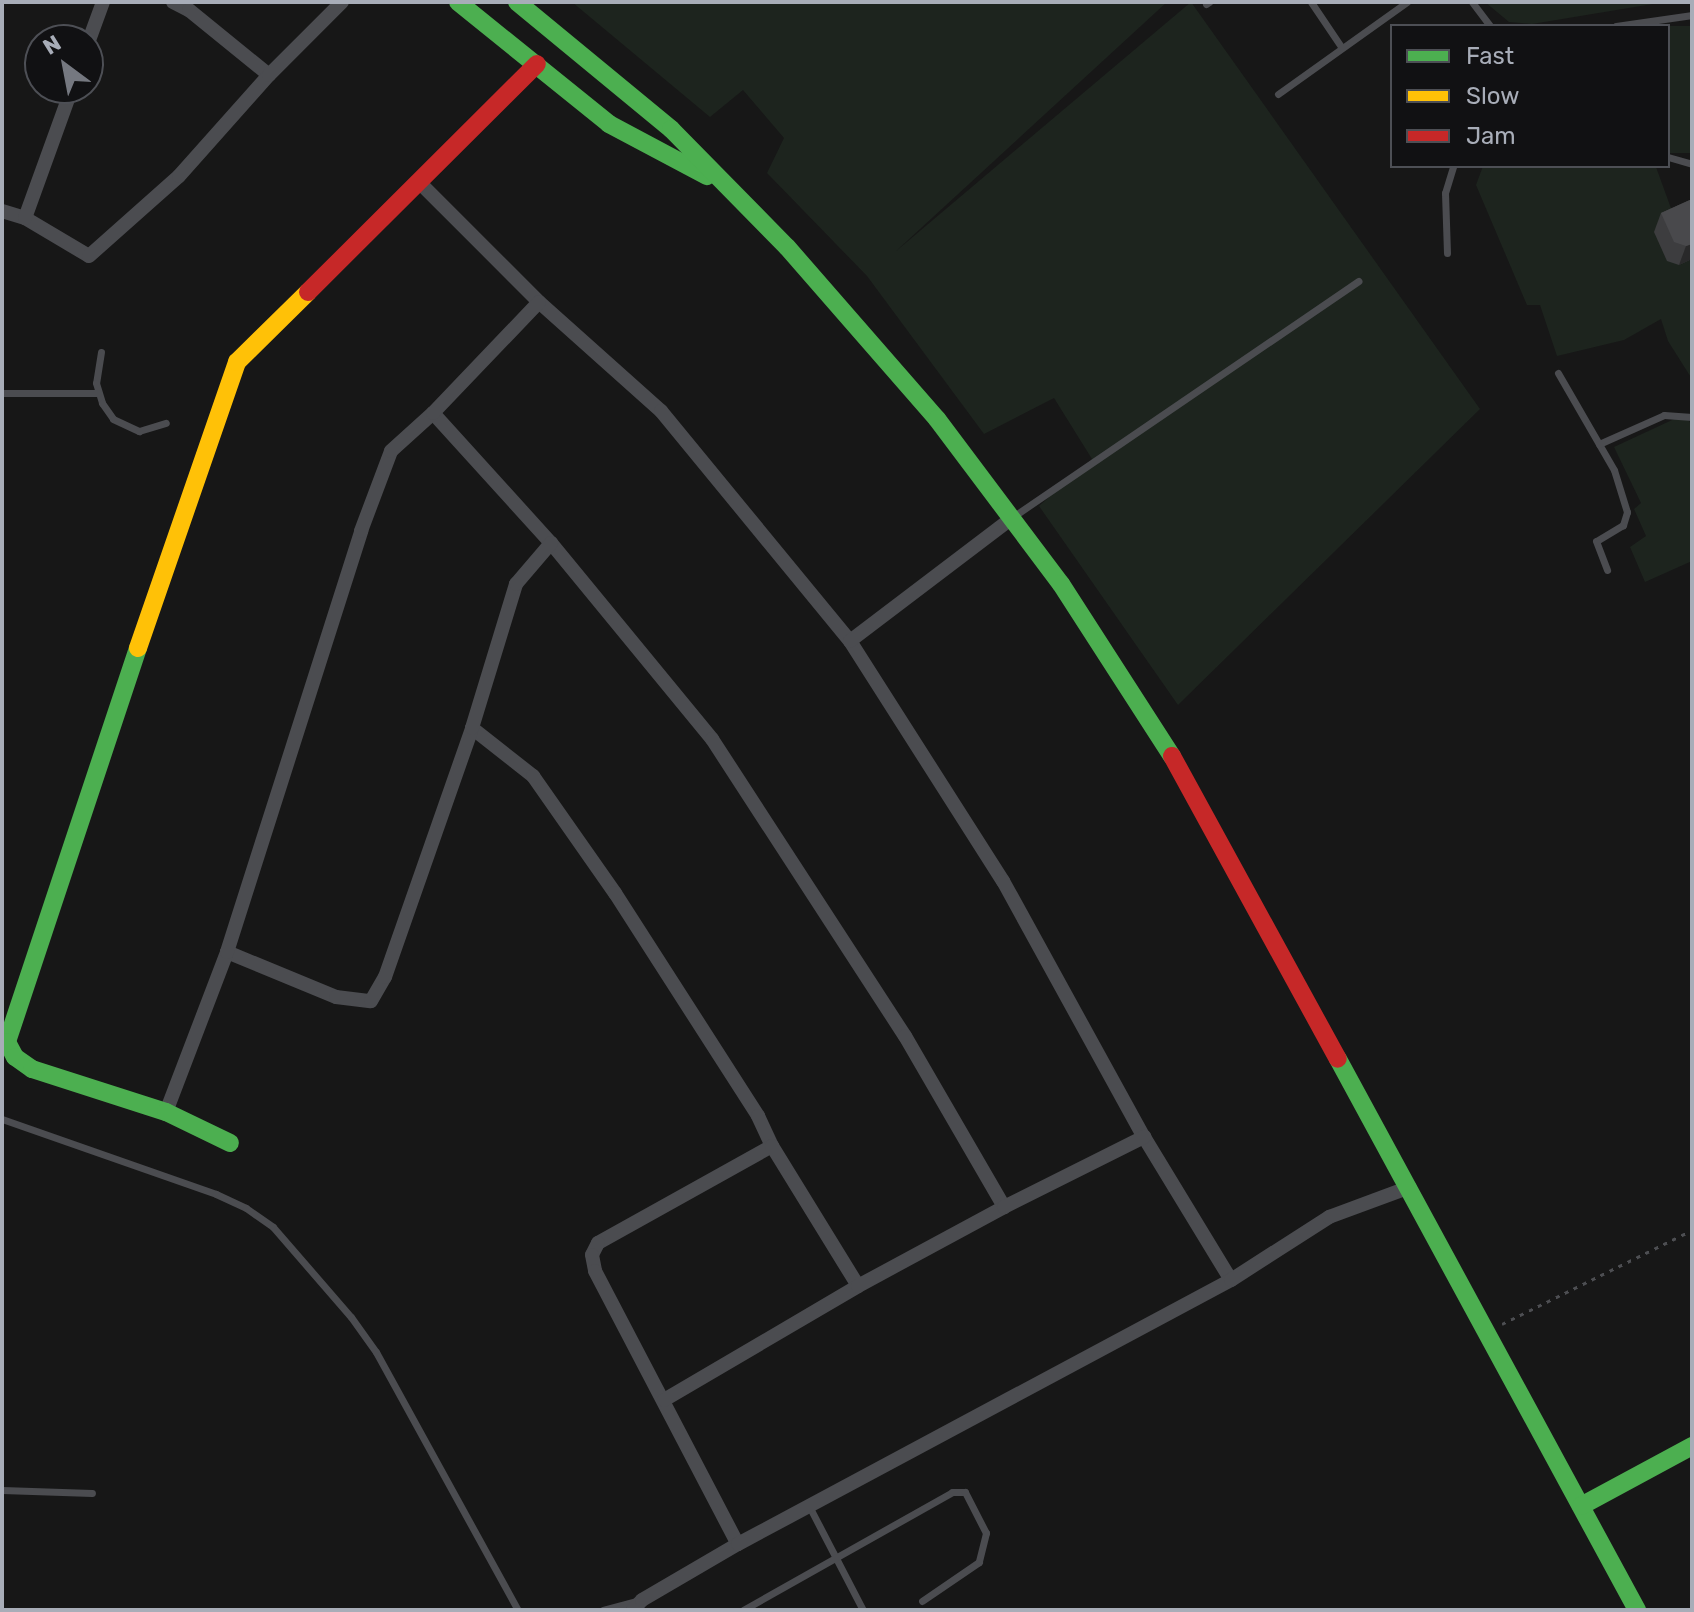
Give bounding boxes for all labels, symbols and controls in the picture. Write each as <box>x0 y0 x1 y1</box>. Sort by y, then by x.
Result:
north arrow <box>24 24 104 104</box>
legend <box>1390 24 1670 168</box>
text: N <box>38 29 66 61</box>
text: Fast <box>1466 42 1514 70</box>
text: Slow <box>1466 82 1519 110</box>
text: Jam <box>1466 122 1516 150</box>

